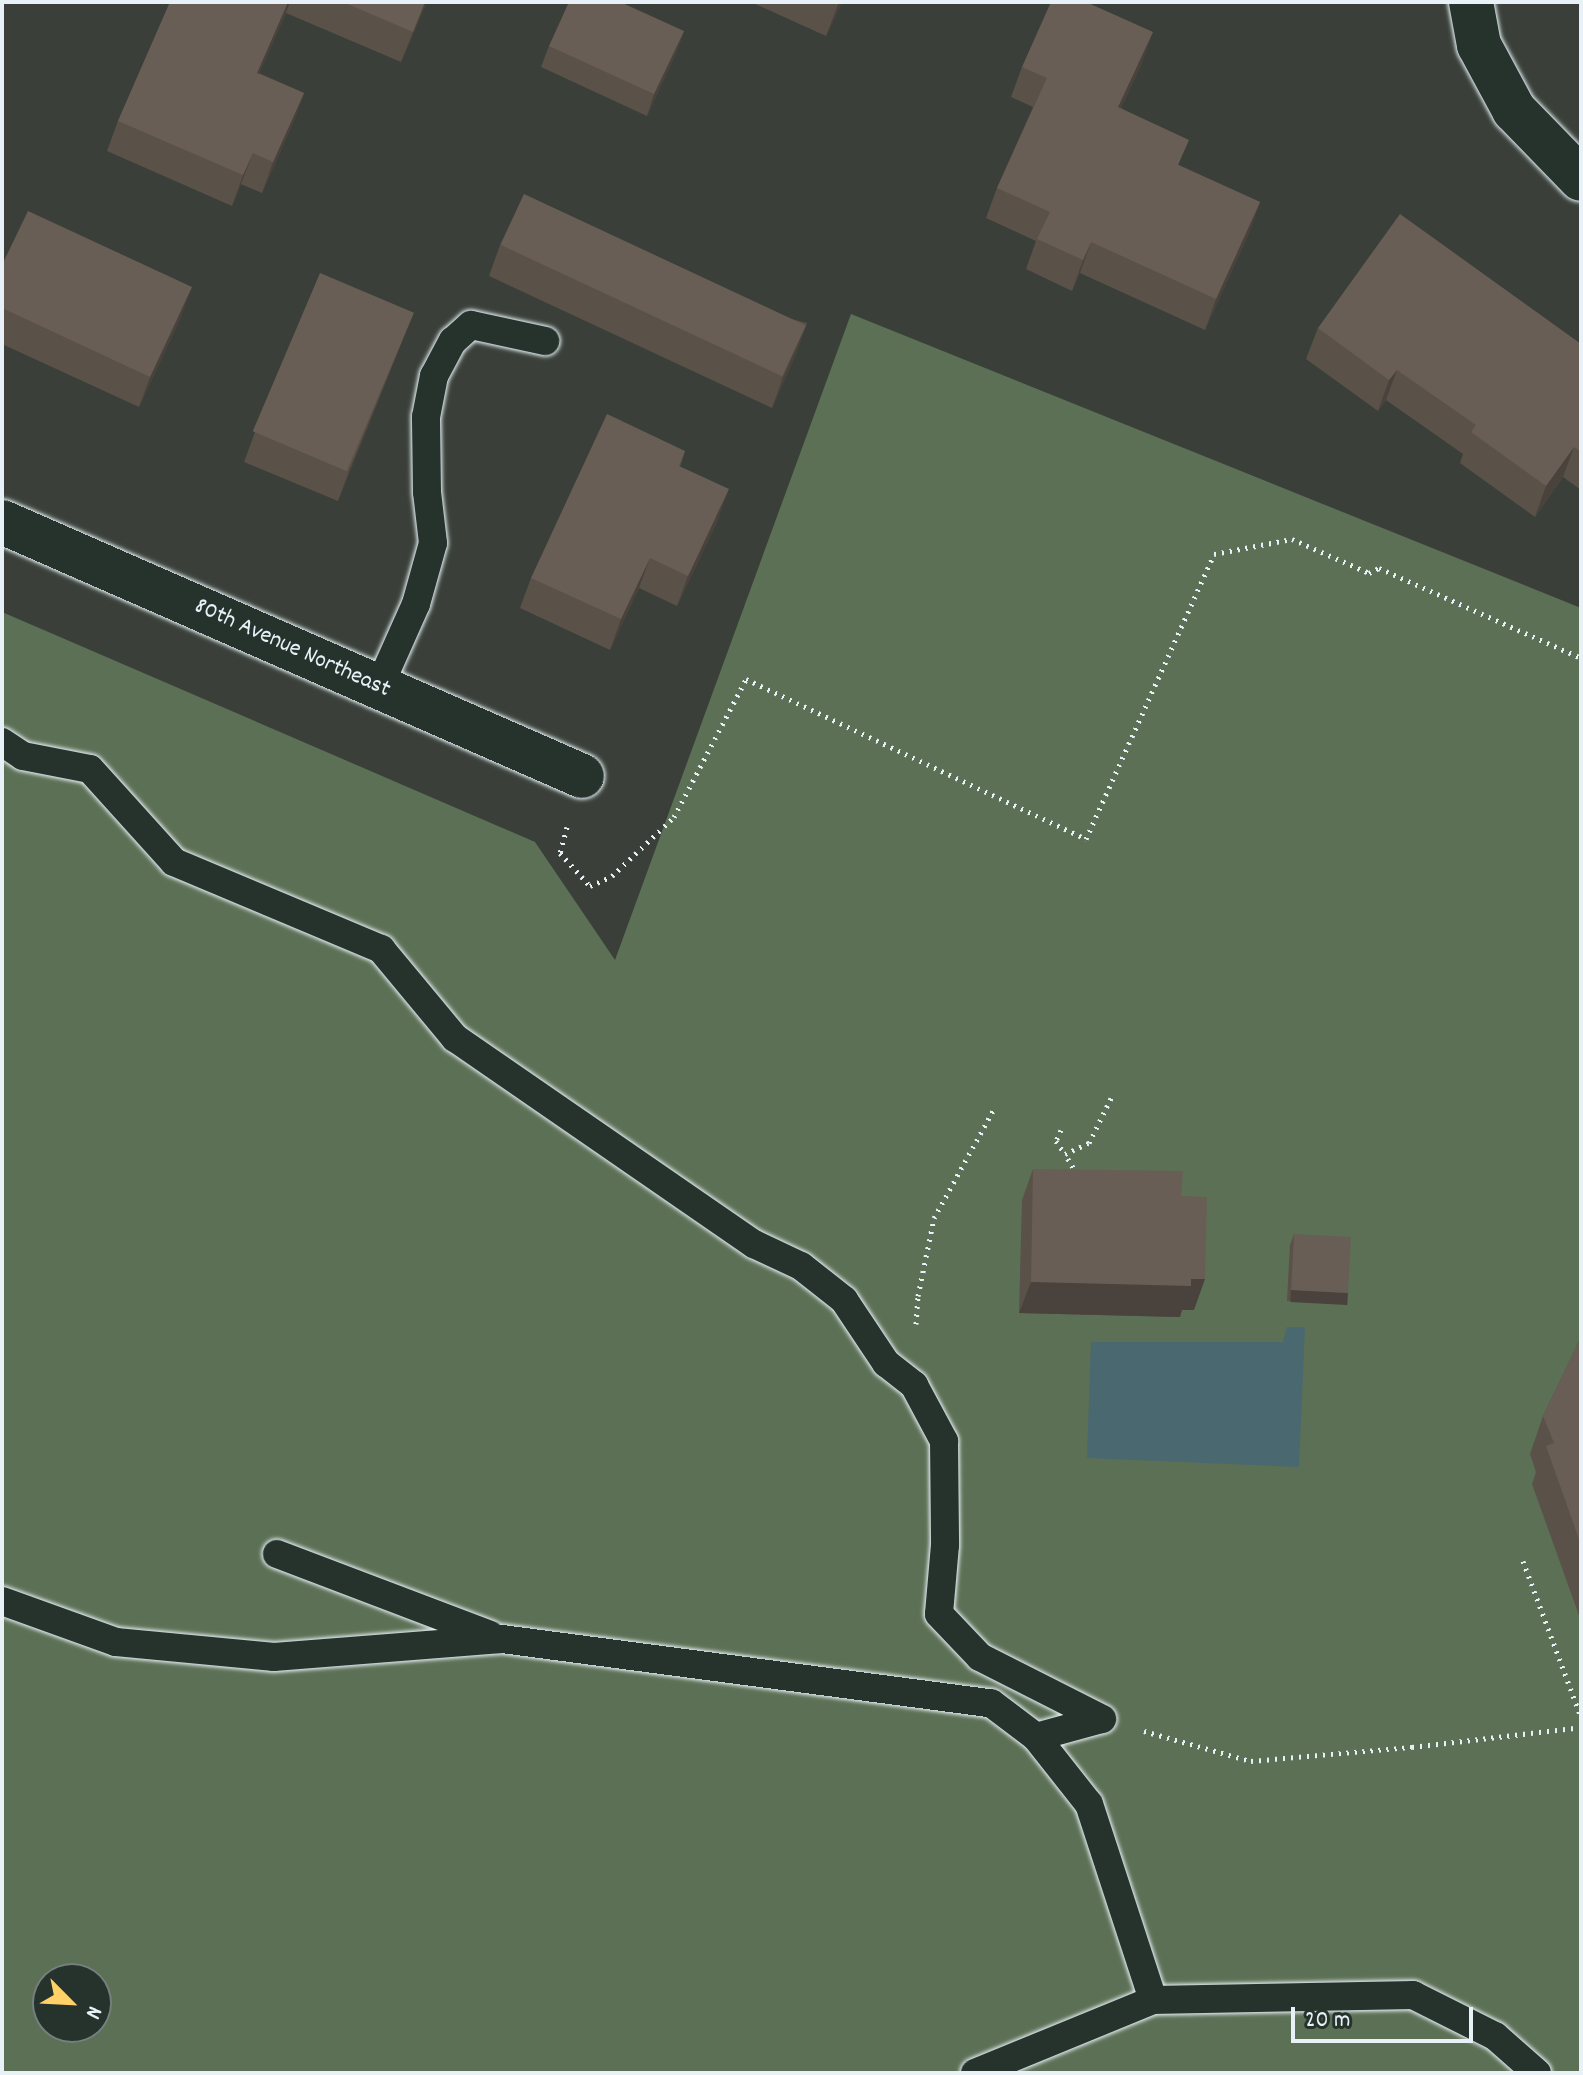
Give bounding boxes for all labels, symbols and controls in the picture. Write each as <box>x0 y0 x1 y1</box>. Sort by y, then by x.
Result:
street label: 80th Avenue Northeast <box>190 593 394 705</box>
north arrow <box>32 1963 112 2043</box>
scale bar <box>1295 1991 1477 2041</box>
text: N <box>76 2001 109 2023</box>
text: 20 m <box>1305 2004 1351 2038</box>

